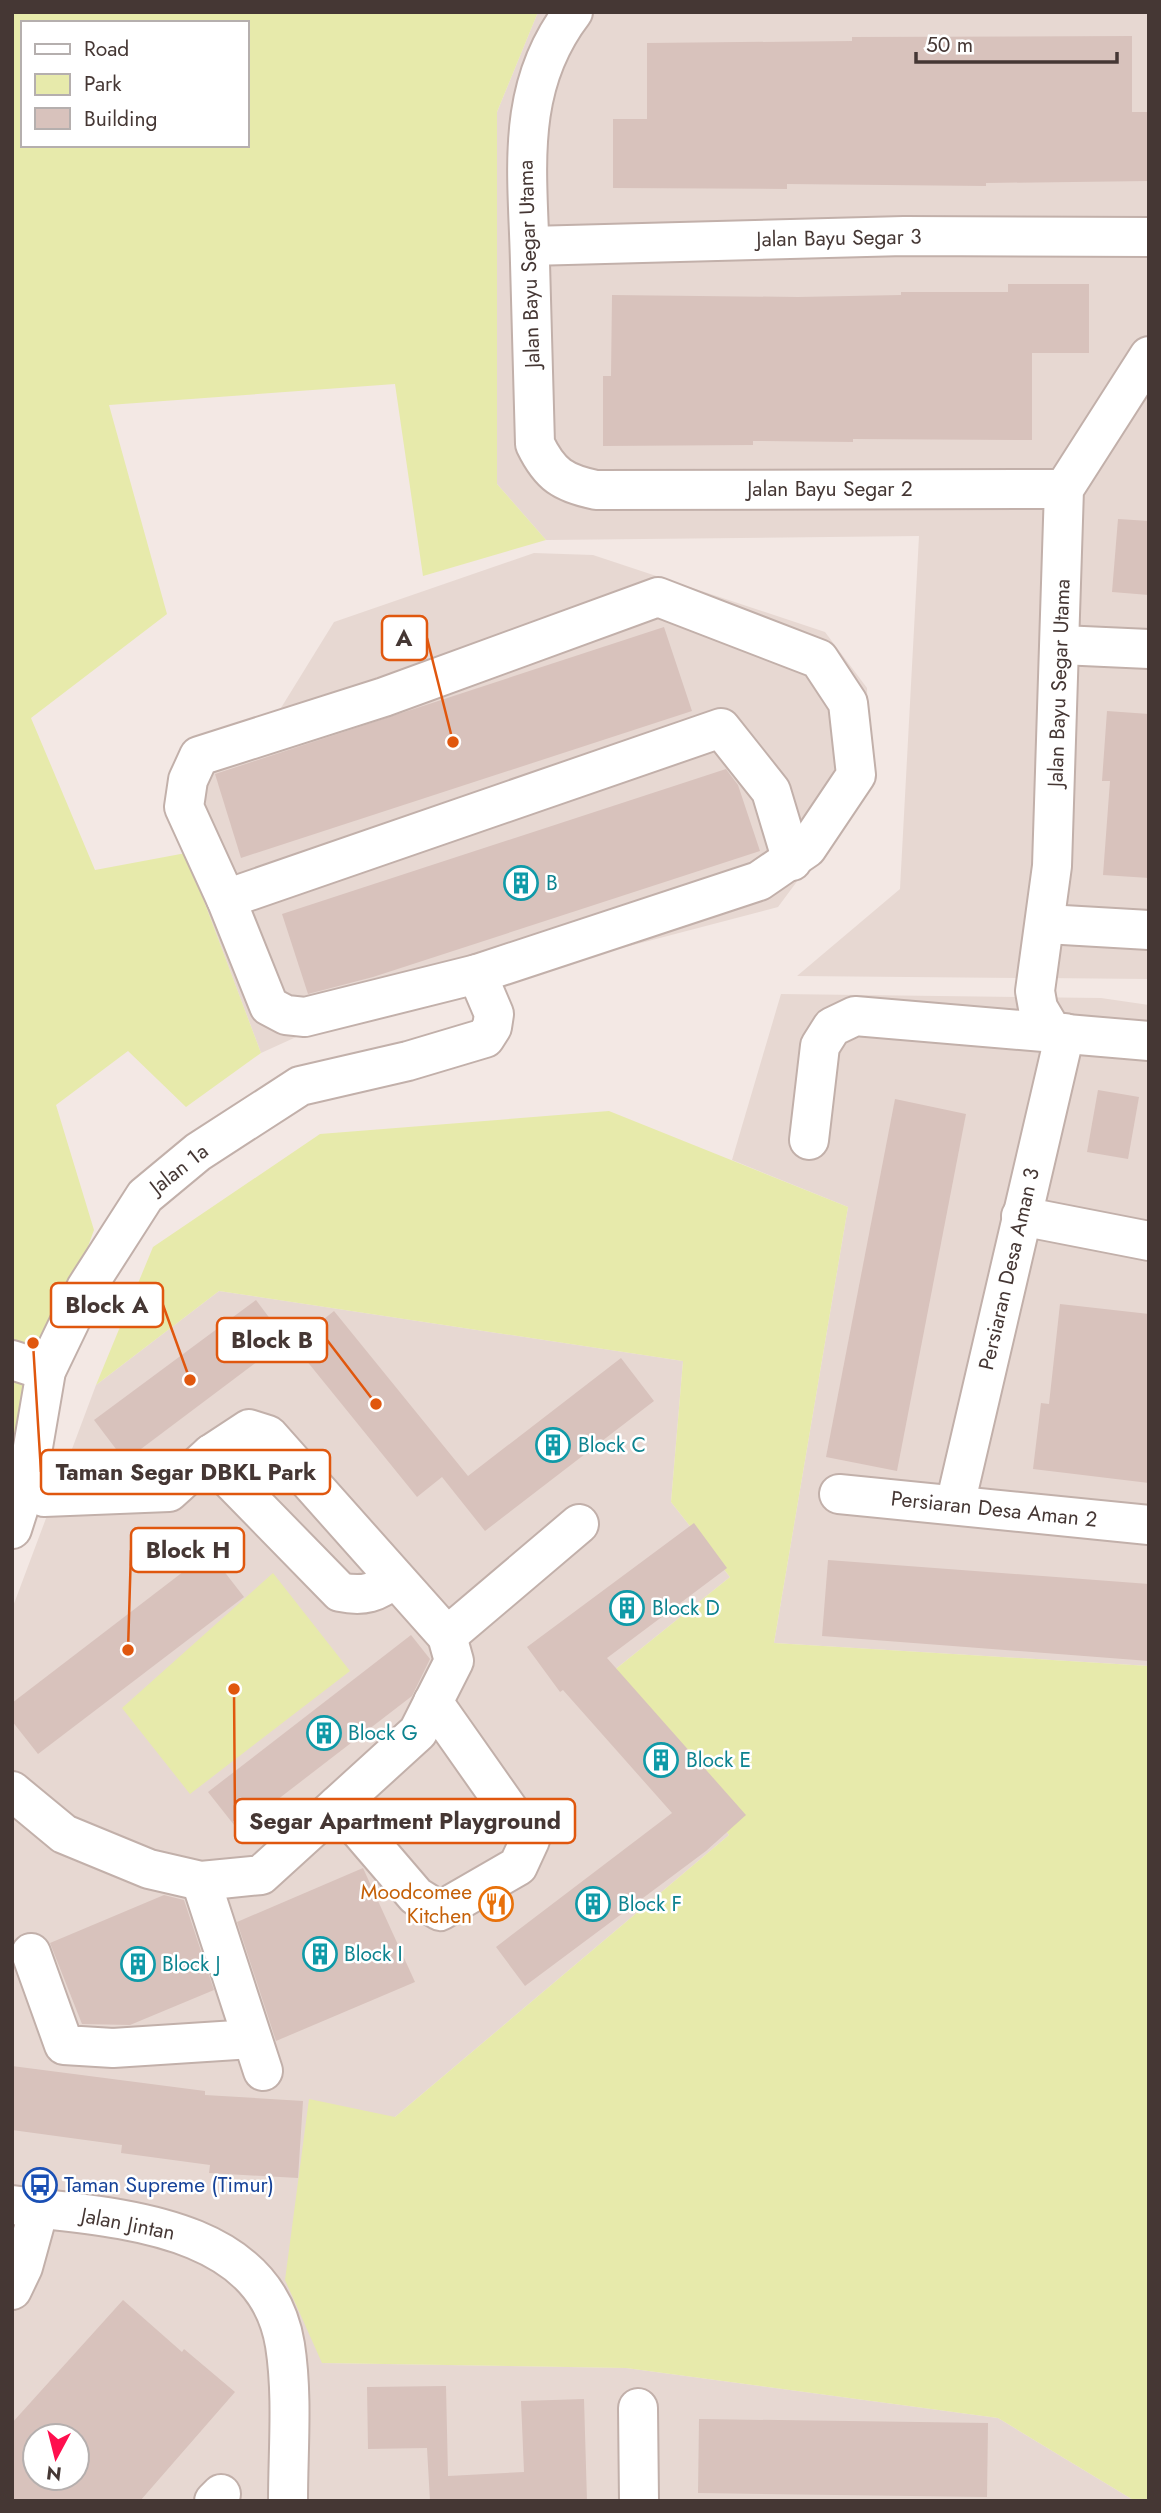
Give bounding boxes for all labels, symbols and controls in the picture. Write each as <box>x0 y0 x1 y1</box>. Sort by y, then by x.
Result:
legend <box>21 21 248 147</box>
scale bar <box>916 21 1117 65</box>
text: 50 m <box>926 30 973 60</box>
text: Road <box>84 34 129 64</box>
text: Park <box>84 69 122 99</box>
text: Building <box>84 104 157 134</box>
street label: Jalan Bayu Segar Utama <box>510 159 548 372</box>
street label: Jalan Bayu Segar 3 <box>753 222 922 254</box>
street label: Jalan Bayu Segar 2 <box>744 474 913 504</box>
street label: Jalan Bayu Segar Utama <box>1040 578 1078 791</box>
callout: A <box>382 616 427 660</box>
text: A <box>395 621 413 655</box>
building icon: B <box>502 864 540 902</box>
place label: B <box>546 868 558 898</box>
street label: Jalan 1a <box>141 1137 215 1203</box>
street label: Persiaran Desa Aman 3 <box>971 1165 1047 1373</box>
callout: Block A <box>51 1283 163 1327</box>
text: Block A <box>65 1288 149 1322</box>
callout: Block B <box>217 1318 327 1362</box>
text: Block B <box>231 1323 313 1357</box>
building icon: Block C <box>534 1426 572 1464</box>
place label: Block C <box>578 1430 646 1460</box>
callout: Taman Segar DBKL Park <box>41 1450 330 1494</box>
text: Taman Segar DBKL Park <box>56 1455 317 1489</box>
street label: Persiaran Desa Aman 2 <box>889 1483 1099 1535</box>
callout: Block H <box>131 1528 244 1572</box>
text: Block H <box>146 1533 230 1567</box>
building icon: Block D <box>608 1589 646 1627</box>
place label: Block D <box>652 1593 720 1623</box>
building icon: Block G <box>305 1714 343 1752</box>
place label: Block G <box>348 1718 418 1748</box>
building icon: Block E <box>642 1741 680 1779</box>
place label: Block E <box>686 1745 751 1775</box>
callout: Segar Apartment Playground <box>235 1799 575 1843</box>
text: Segar Apartment Playground <box>249 1804 561 1838</box>
place label: Moodcomee Kitchen <box>361 1877 472 1931</box>
restaurant icon: Moodcomee Kitchen <box>477 1885 515 1923</box>
building icon: Block F <box>574 1885 612 1923</box>
place label: Block F <box>618 1889 682 1919</box>
building icon: Block I <box>301 1935 339 1973</box>
place label: Block I <box>344 1939 403 1969</box>
building icon: Block J <box>119 1945 157 1983</box>
place label: Block J <box>162 1949 221 1979</box>
bus stop icon: Taman Supreme (Timur) <box>21 2166 59 2204</box>
place label: Taman Supreme (Timur) <box>64 2170 274 2200</box>
street label: Jalan Jintan <box>76 2200 178 2248</box>
north arrow <box>21 2422 91 2492</box>
text: N <box>45 2459 63 2488</box>

